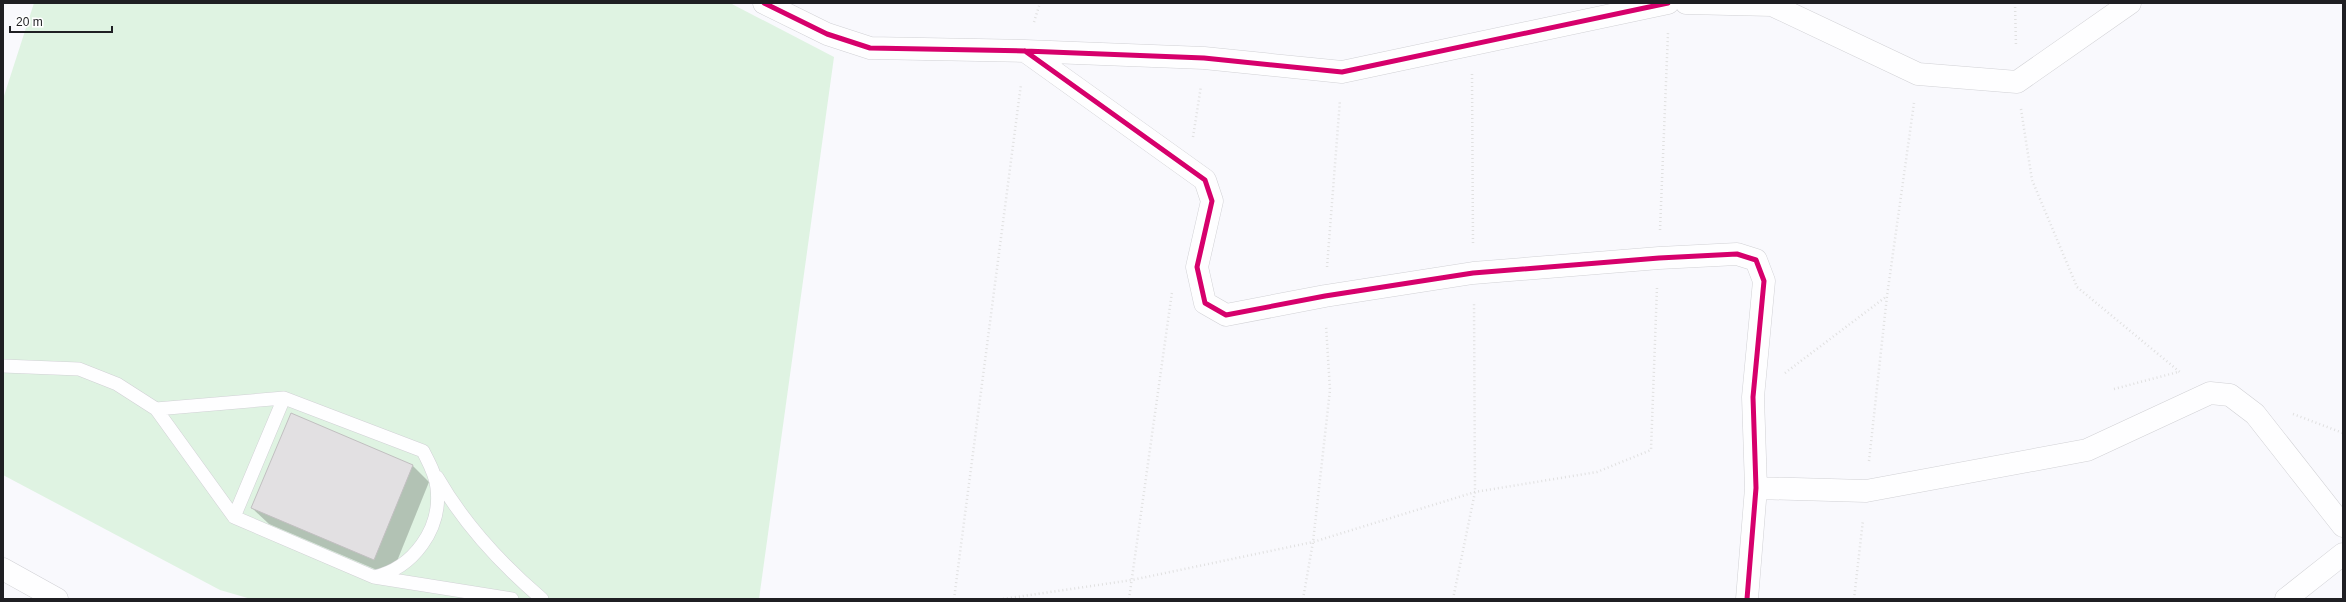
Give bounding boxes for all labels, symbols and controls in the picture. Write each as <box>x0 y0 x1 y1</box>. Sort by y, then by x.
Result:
scale bar <box>10 8 112 34</box>
text: 20 m <box>16 15 43 29</box>

